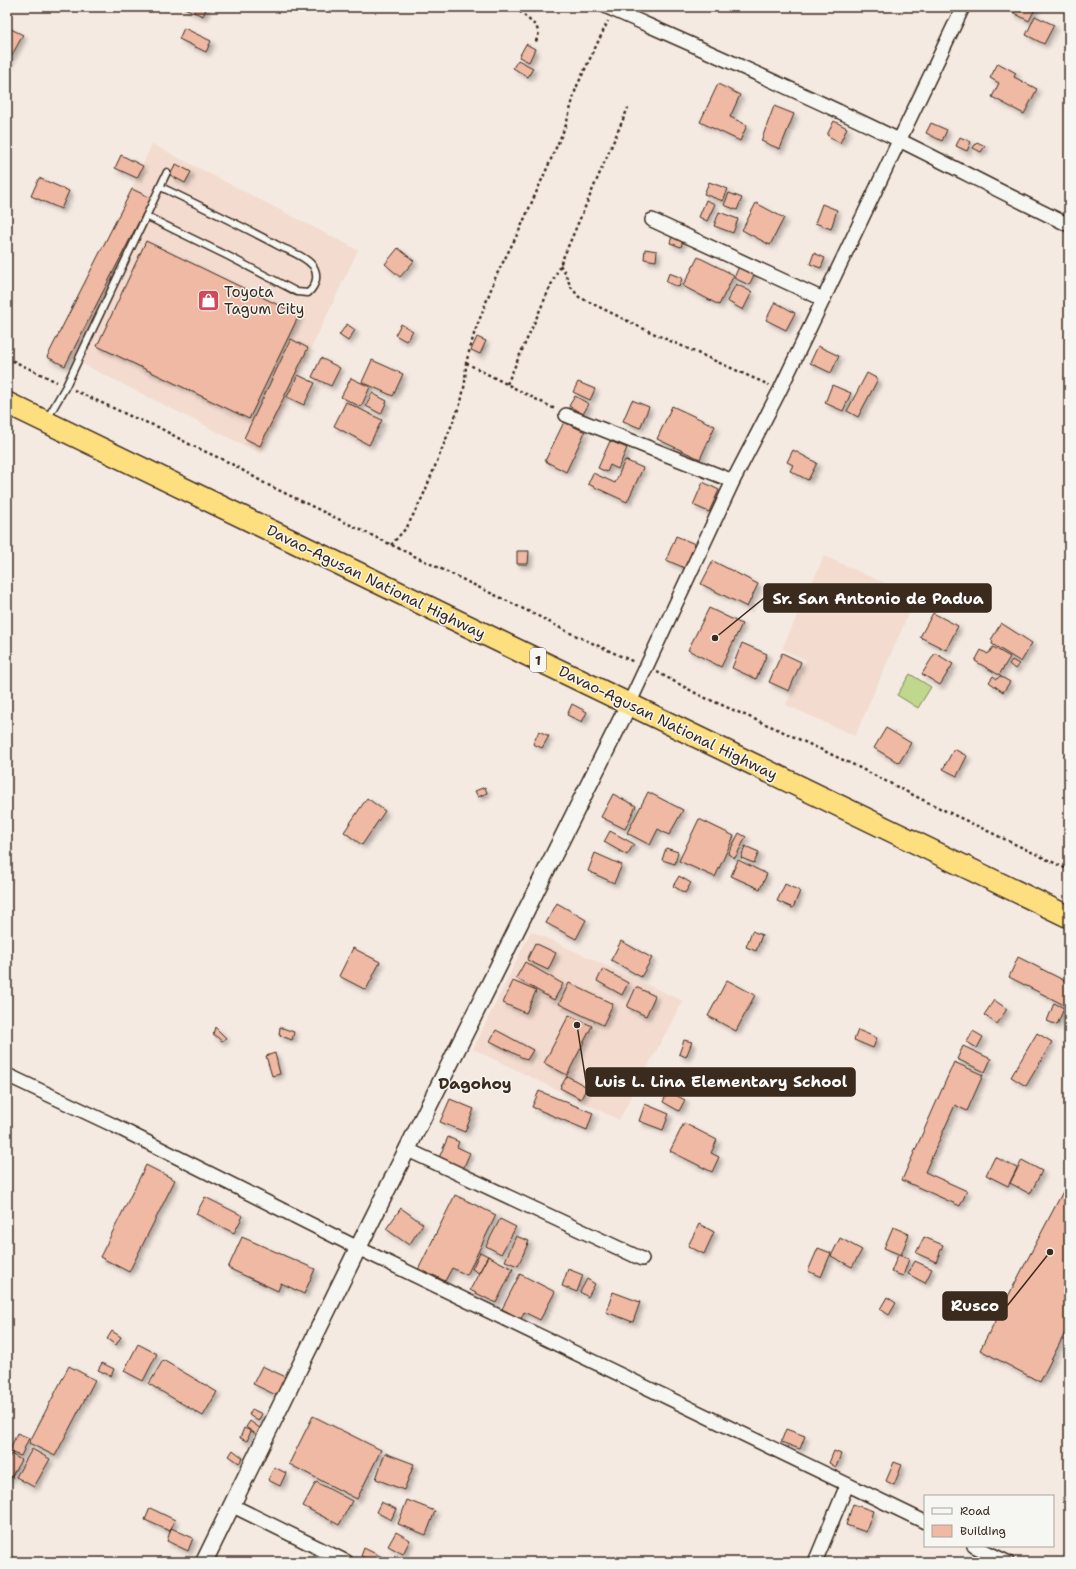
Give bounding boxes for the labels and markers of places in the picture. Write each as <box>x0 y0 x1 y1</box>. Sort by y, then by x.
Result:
place label: Toyota Tagum City <box>224 282 304 319</box>
shop icon: Toyota Tagum City <box>195 288 221 314</box>
callout: Sr. San Antonio de Padua <box>764 584 991 612</box>
callout: Luis L. Lina Elementary School <box>586 1068 855 1096</box>
callout: Rusco <box>943 1292 1007 1320</box>

